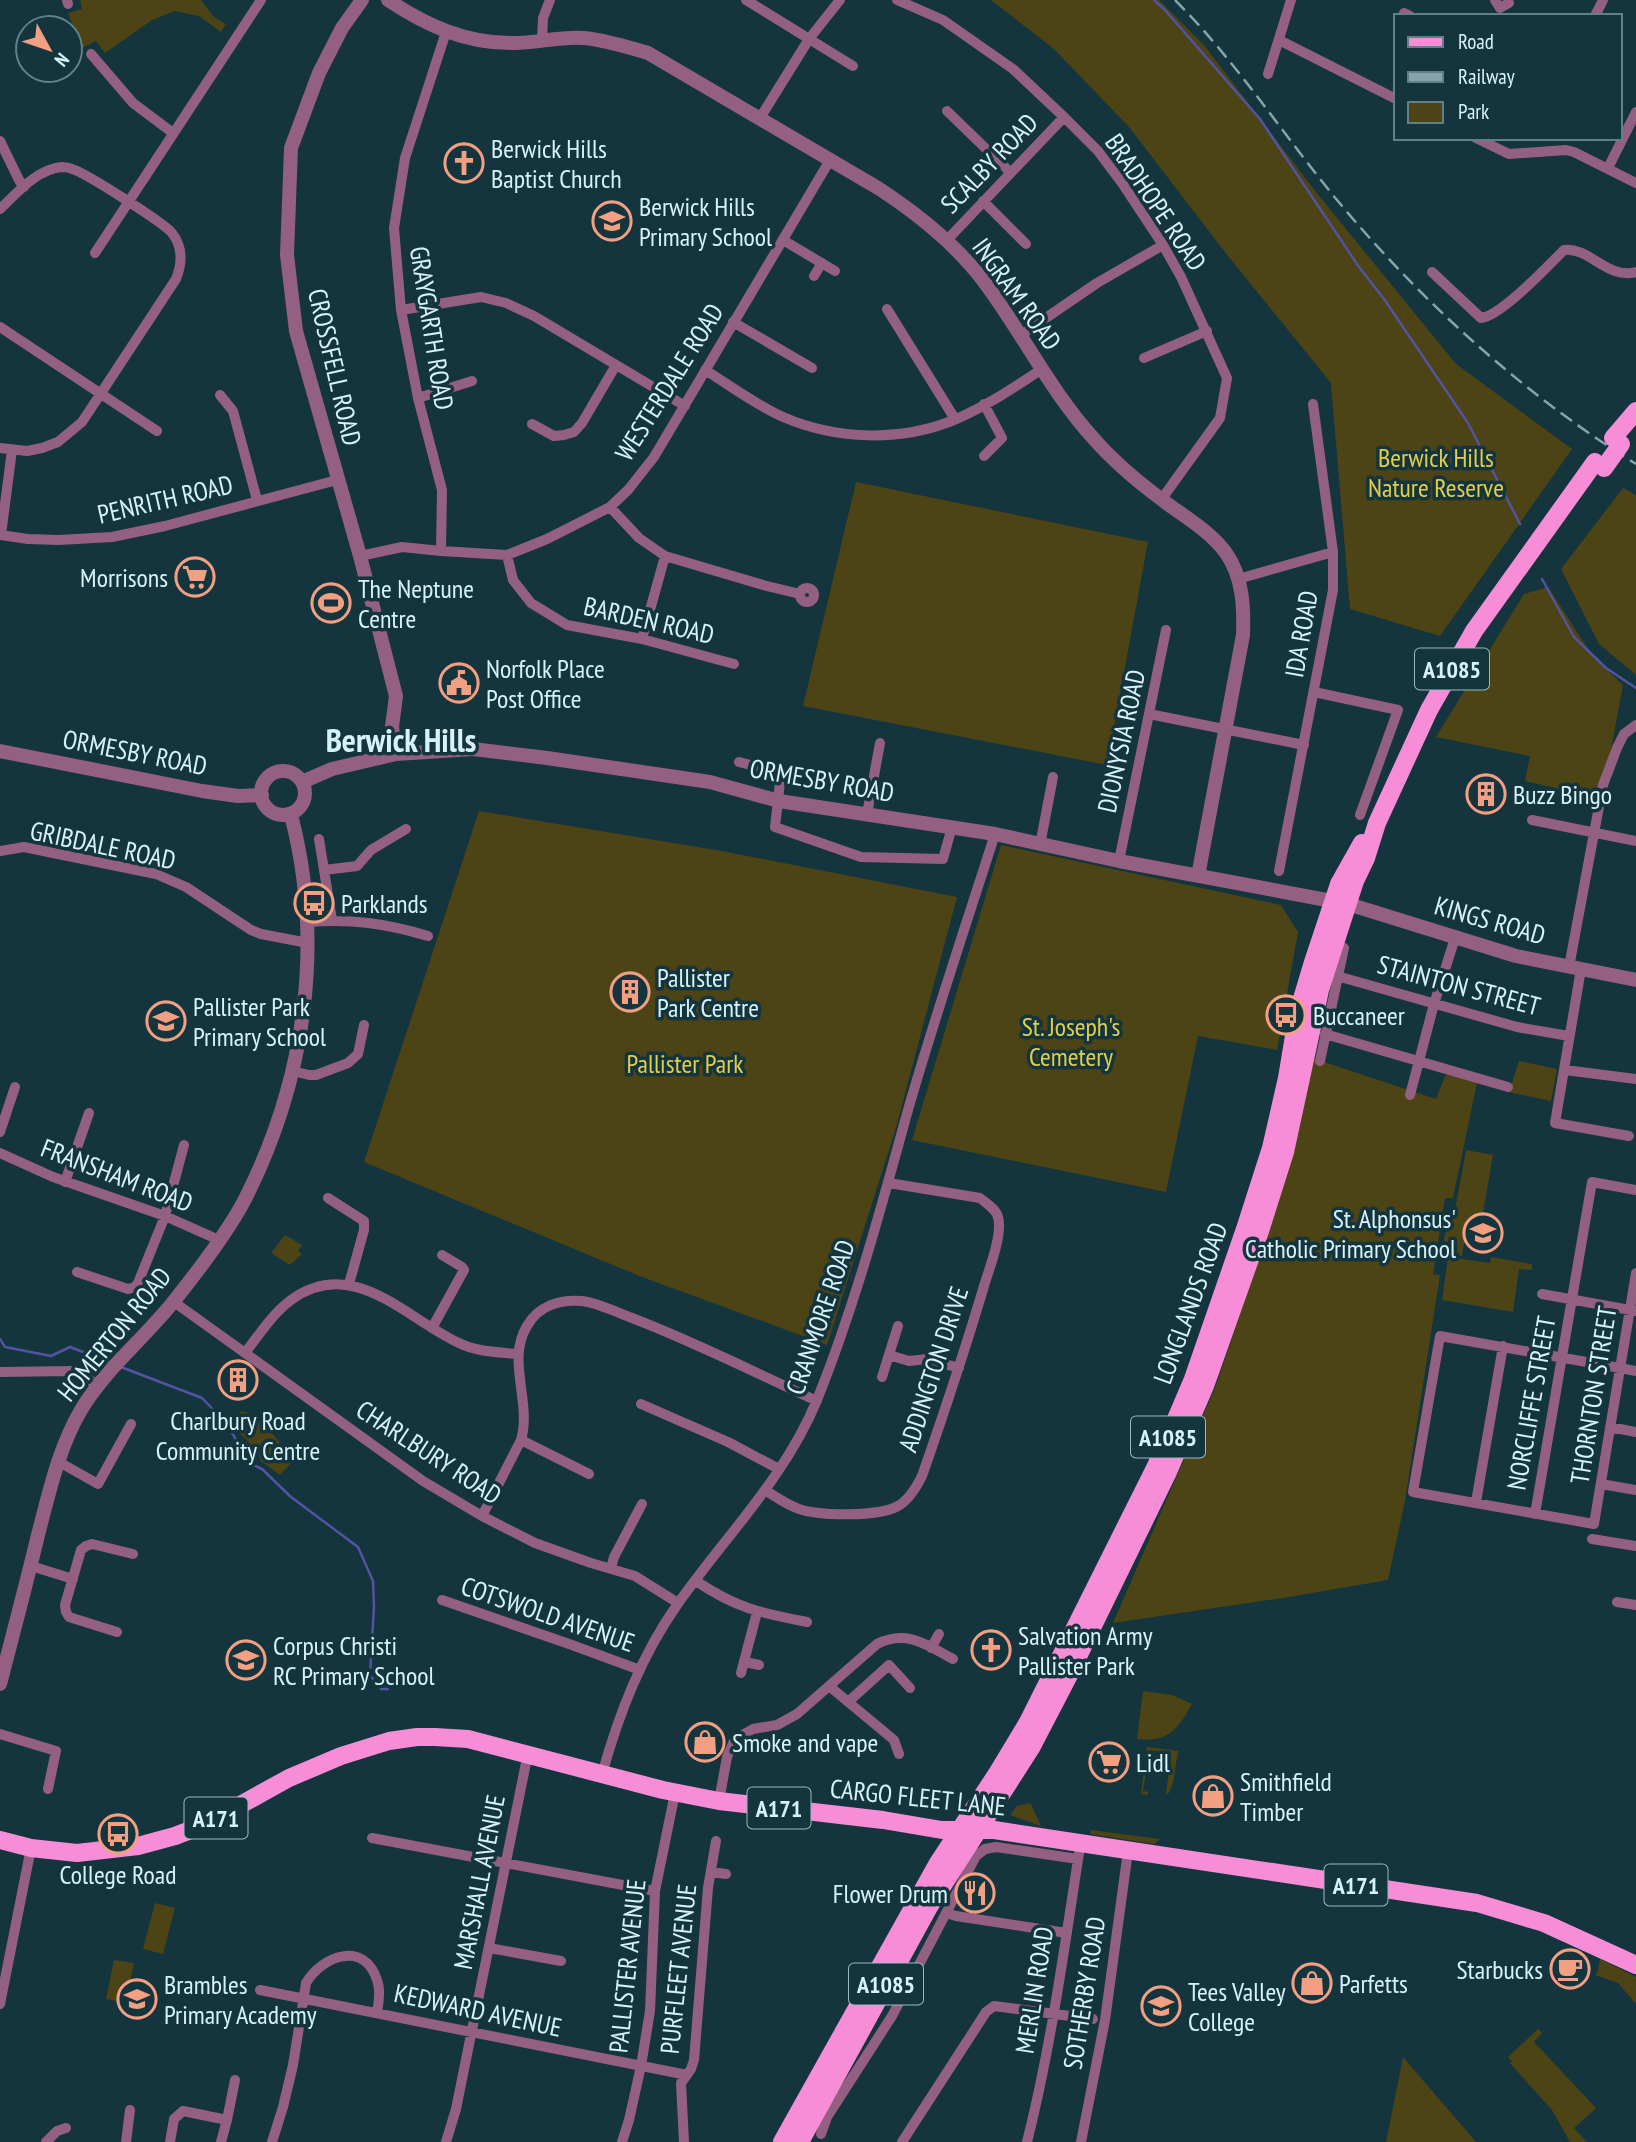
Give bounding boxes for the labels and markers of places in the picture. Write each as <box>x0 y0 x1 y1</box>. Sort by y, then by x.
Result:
place label: Berwick Hills Baptist Church <box>491 132 622 195</box>
church icon: Berwick Hills Baptist Church <box>443 142 485 184</box>
place label: Berwick Hills Primary School <box>639 190 772 253</box>
school or university icon: Berwick Hills Primary School <box>591 200 633 242</box>
supermarket icon: Morrisons <box>174 556 216 598</box>
place label: Morrisons <box>80 561 168 594</box>
place label: The Neptune Centre <box>358 572 474 635</box>
sports icon: The Neptune Centre <box>310 582 352 624</box>
place label: Norfolk Place Post Office <box>486 652 605 715</box>
public building icon: Norfolk Place Post Office <box>438 662 480 704</box>
building icon: Buzz Bingo <box>1465 773 1507 815</box>
place label: Buzz Bingo <box>1513 778 1612 811</box>
bus stop icon: Parklands <box>293 882 335 924</box>
place label: Parklands <box>341 887 428 920</box>
place label: Pallister Park Centre <box>657 961 759 1024</box>
building icon: Pallister Park Centre <box>609 971 651 1013</box>
place label: Pallister Park Primary School <box>193 990 326 1053</box>
bus stop icon: Buccaneer <box>1265 994 1307 1036</box>
place label: Buccaneer <box>1313 999 1405 1032</box>
school or university icon: Pallister Park Primary School <box>145 1000 187 1042</box>
place label: St. Alphonsus' Catholic Primary School <box>1245 1202 1456 1265</box>
school or university icon: St. Alphonsus' Catholic Primary School <box>1462 1212 1504 1254</box>
building icon: Charlbury Road Community Centre <box>217 1359 259 1401</box>
place label: Charlbury Road Community Centre <box>156 1404 320 1467</box>
place label: Salvation Army Pallister Park <box>1018 1619 1153 1682</box>
place label: Corpus Christi RC Primary School <box>273 1629 434 1692</box>
church icon: Salvation Army Pallister Park <box>970 1629 1012 1671</box>
school or university icon: Corpus Christi RC Primary School <box>225 1639 267 1681</box>
shop icon: Smoke and vape <box>684 1721 726 1763</box>
place label: Smoke and vape <box>732 1726 878 1759</box>
supermarket icon: Lidl <box>1088 1741 1130 1783</box>
place label: Lidl <box>1136 1746 1170 1779</box>
place label: Smithfield Timber <box>1240 1765 1332 1828</box>
shop icon: Smithfield Timber <box>1192 1775 1234 1817</box>
bus stop icon: College Road <box>97 1813 139 1855</box>
place label: College Road <box>60 1858 176 1891</box>
restaurant icon: Flower Drum <box>954 1872 996 1914</box>
place label: Flower Drum <box>833 1877 948 1910</box>
cafe icon: Starbucks <box>1549 1948 1591 1990</box>
place label: Starbucks <box>1456 1953 1543 1986</box>
shop icon: Parfetts <box>1291 1962 1333 2004</box>
place label: Parfetts <box>1339 1967 1408 2000</box>
place label: Brambles Primary Academy <box>164 1968 317 2031</box>
place label: Tees Valley College <box>1188 1975 1286 2038</box>
school or university icon: Brambles Primary Academy <box>116 1978 158 2020</box>
school or university icon: Tees Valley College <box>1140 1985 1182 2027</box>

